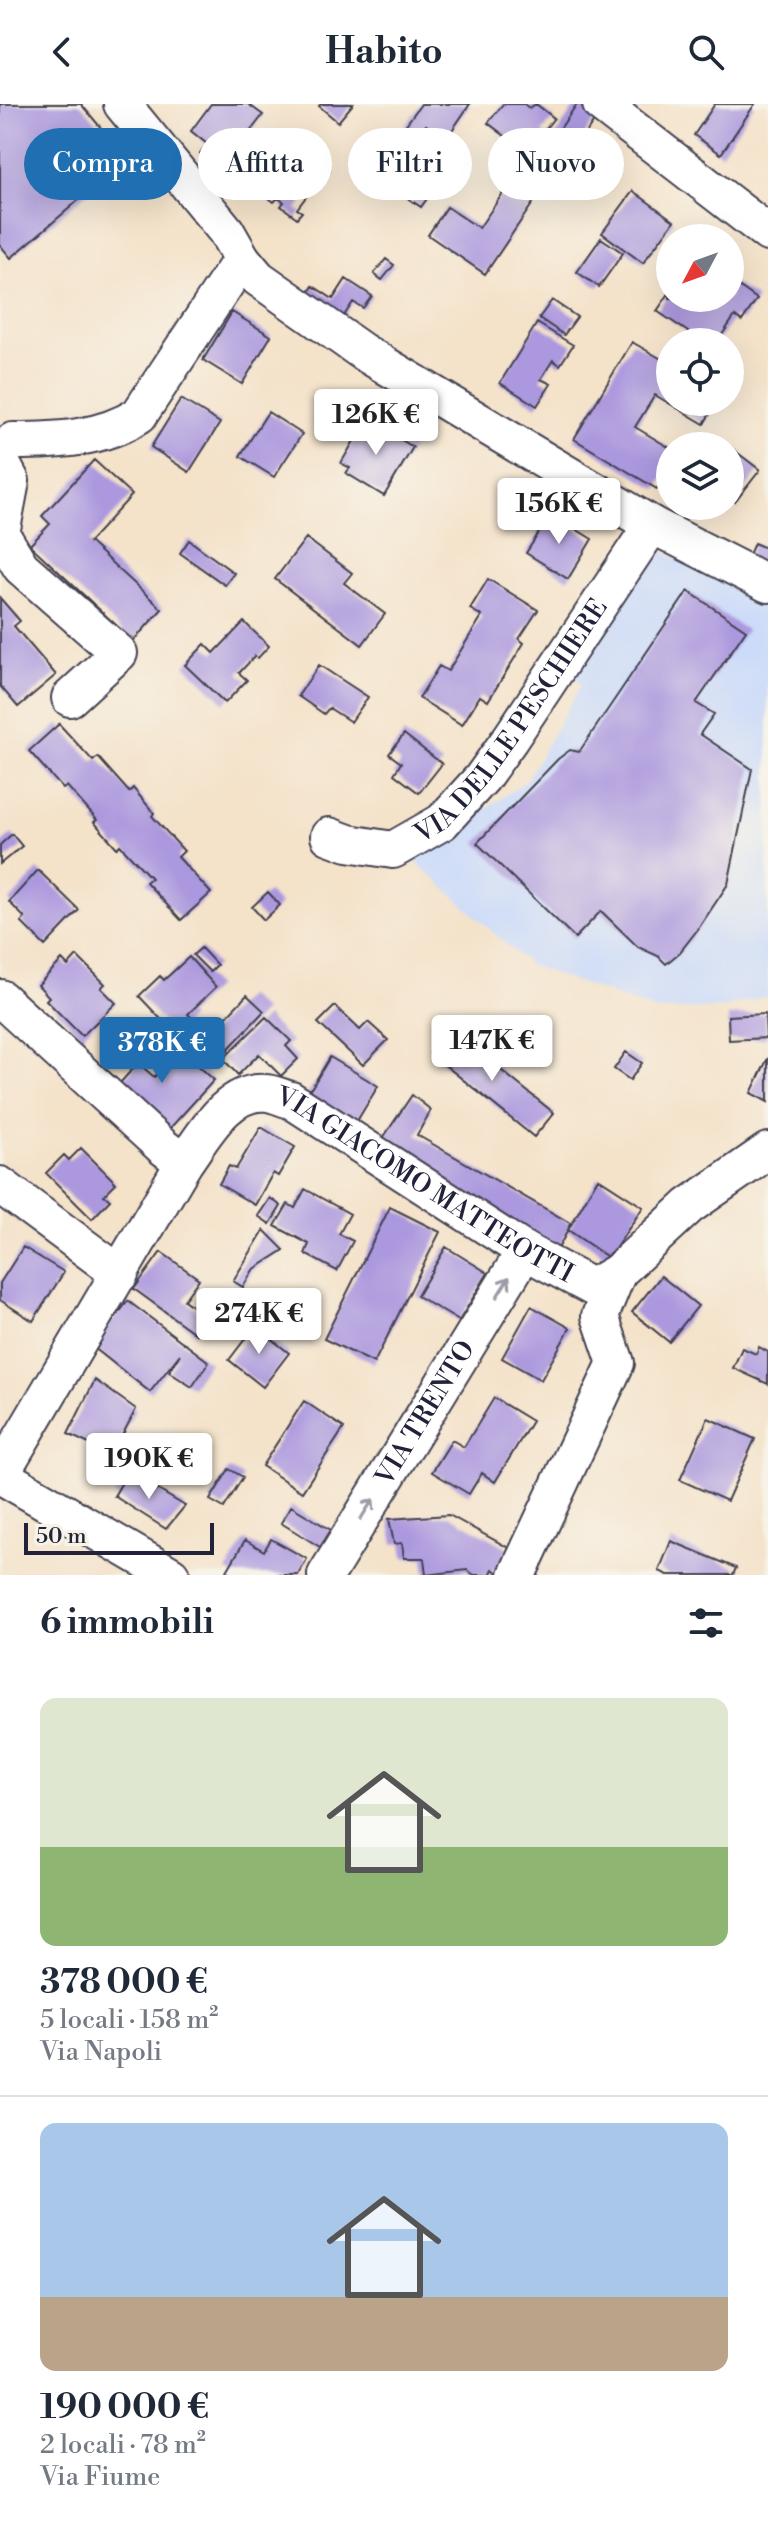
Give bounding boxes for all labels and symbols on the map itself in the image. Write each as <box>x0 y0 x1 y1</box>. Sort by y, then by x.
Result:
north arrow <box>656 224 744 312</box>
pin: 126K € <box>311 389 441 457</box>
pin: 156K € <box>494 478 624 546</box>
street label: VIA DELLE PESCHIERE <box>408 593 615 851</box>
pin: 147K € <box>427 1015 557 1083</box>
pin: 378K € <box>97 1017 227 1085</box>
street label: VIA GIACOMO MATTEOTTI <box>272 1080 579 1290</box>
one-way arrow <box>495 1276 511 1299</box>
pin: 274K € <box>194 1288 324 1356</box>
street label: VIA TRENTO <box>368 1335 482 1492</box>
pin: 190K € <box>84 1433 214 1501</box>
one-way arrow <box>359 1498 375 1520</box>
scale bar <box>24 1519 214 1555</box>

